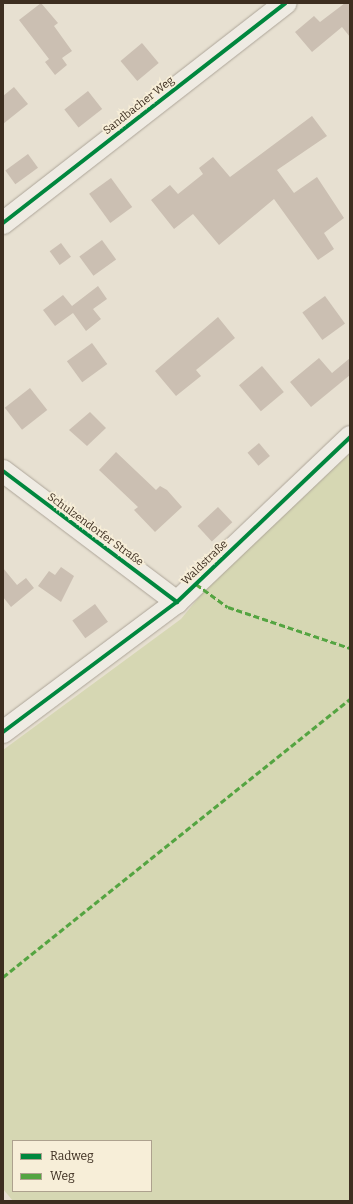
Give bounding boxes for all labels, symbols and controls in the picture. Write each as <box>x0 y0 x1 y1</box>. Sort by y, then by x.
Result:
street label: Sandbacher Weg <box>101 74 177 138</box>
street label: Schulzendorfer Straße <box>44 491 146 569</box>
street label: Waldstraße <box>179 538 231 588</box>
legend <box>12 1140 152 1192</box>
text: Radweg <box>50 1149 94 1163</box>
text: Weg <box>50 1169 75 1183</box>

